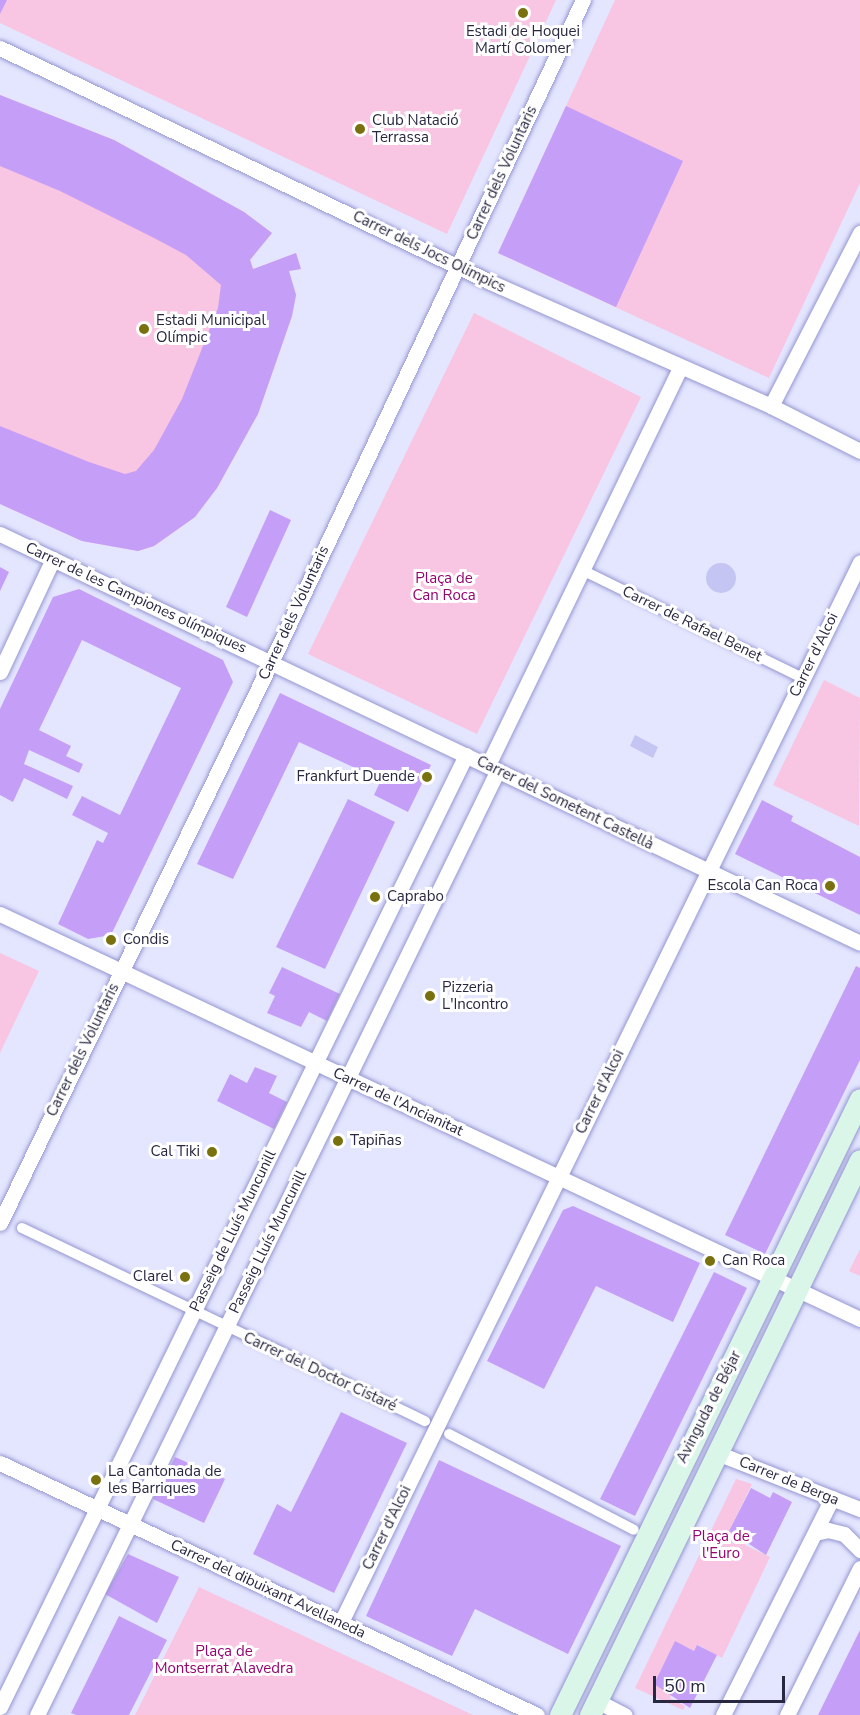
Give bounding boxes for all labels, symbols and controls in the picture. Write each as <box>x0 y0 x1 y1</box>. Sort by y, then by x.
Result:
marker: Estadi de Hoquei Martí Colomer <box>516 6 530 20</box>
place label: Estadi de Hoquei Martí Colomer <box>466 22 580 57</box>
street label: Carrer dels Voluntaris <box>463 103 541 243</box>
place label: Club Natació Terrassa <box>372 111 459 146</box>
marker: Club Natació Terrassa <box>353 122 367 136</box>
street label: Carrer dels Jocs Olimpics <box>350 207 508 297</box>
place label: Estadi Municipal Olímpic <box>156 311 266 346</box>
marker: Estadi Municipal Olímpic <box>137 322 151 336</box>
street label: Carrer de les Campiones olímpiques <box>22 539 250 657</box>
street label: Carrer dels Voluntaris <box>255 543 333 683</box>
park label: Plaça de Can Roca <box>412 569 476 604</box>
street label: Carrer de Rafael Benet <box>619 582 765 666</box>
street label: Carrer d'Alcoi <box>786 610 842 700</box>
street label: Carrer del Sometent Castellà <box>474 752 656 854</box>
place label: Frankfurt Duende <box>297 768 415 786</box>
marker: Frankfurt Duende <box>420 770 434 784</box>
place label: Escola Can Roca <box>708 877 818 895</box>
marker: Escola Can Roca <box>823 879 837 893</box>
place label: Caprabo <box>387 888 444 906</box>
marker: Caprabo <box>368 890 382 904</box>
place label: Condis <box>123 931 169 949</box>
marker: Condis <box>104 933 118 947</box>
place label: Pizzeria L'Incontro <box>442 978 508 1013</box>
street label: Carrer dels Voluntaris <box>43 980 123 1120</box>
marker: Pizzeria L'Incontro <box>423 989 437 1003</box>
street label: Carrer d'Alcoi <box>572 1047 628 1137</box>
street label: Carrer de l'Ancianitat <box>330 1064 466 1140</box>
place label: Tapiñas <box>350 1132 402 1150</box>
marker: Tapiñas <box>331 1134 345 1148</box>
place label: Cal Tiki <box>150 1143 200 1161</box>
marker: Cal Tiki <box>205 1145 219 1159</box>
street label: Passeig de Lluís Muncunill <box>186 1147 280 1315</box>
street label: Passeig Lluís Muncunill <box>225 1167 311 1317</box>
place label: Can Roca <box>722 1252 785 1270</box>
marker: Can Roca <box>703 1254 717 1268</box>
place label: Clarel <box>133 1268 173 1286</box>
marker: Clarel <box>178 1270 192 1284</box>
street label: Carrer del Doctor Cistaré <box>241 1329 399 1415</box>
street label: Avinguda de Béjar <box>673 1348 745 1466</box>
street label: Carrer de Berga <box>736 1453 842 1509</box>
place label: La Cantonada de les Barriques <box>108 1462 222 1497</box>
marker: La Cantonada de les Barriques <box>89 1473 103 1487</box>
street label: Carrer d'Alcoi <box>359 1483 415 1573</box>
park label: Plaça de l'Euro <box>692 1527 750 1562</box>
street label: Carrer del dibuixant Avellaneda <box>168 1536 368 1642</box>
park label: Plaça de Montserrat Alavedra <box>155 1642 293 1677</box>
scale bar <box>656 1664 788 1702</box>
text: 50 m <box>664 1674 706 1698</box>

